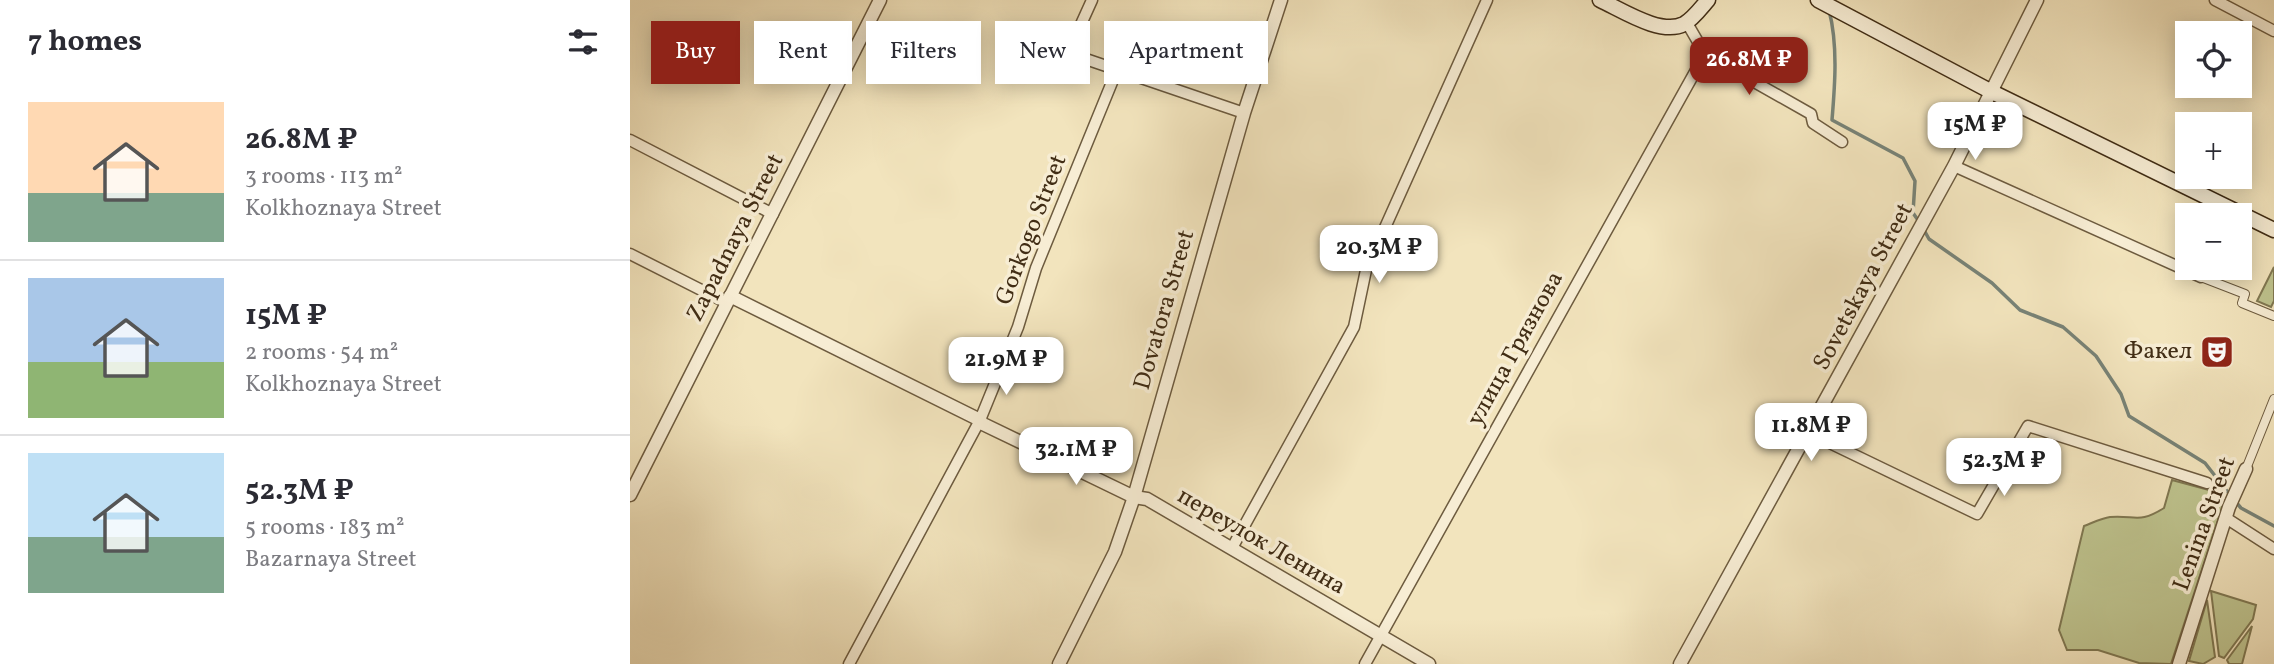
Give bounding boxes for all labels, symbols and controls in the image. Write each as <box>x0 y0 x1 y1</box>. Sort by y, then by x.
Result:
text: 7 homes <box>28 21 142 63</box>
chip: Buy <box>651 21 740 84</box>
chip: Rent <box>754 21 852 84</box>
chip: Filters <box>866 21 981 84</box>
chip: New <box>995 21 1090 84</box>
chip: Apartment <box>1104 21 1268 84</box>
map controls <box>2175 21 2252 280</box>
button: locate <box>2175 21 2252 98</box>
icon: filters <box>564 23 602 61</box>
pin: 26.8M ₽ <box>1684 38 1814 97</box>
text: 26.8M ₽ <box>1706 44 1792 76</box>
pin: 15M ₽ <box>1926 102 2024 162</box>
text: 15M ₽ <box>1944 109 2006 141</box>
button: + <box>2175 112 2252 189</box>
text: 26.8M ₽ <box>245 119 358 161</box>
icon: home <box>84 130 168 214</box>
street label: Zapadnaya Street <box>679 148 793 328</box>
street label: Gorkogo Street <box>988 150 1076 310</box>
text: 3 rooms · 113 m² <box>245 161 403 193</box>
text: Kolkhoznaya Street <box>245 193 442 225</box>
street label: Sovetskaya Street <box>1806 197 1922 377</box>
button: − <box>2175 203 2252 280</box>
street label: Dovatora Street <box>1126 226 1204 394</box>
pin: 20.3M ₽ <box>1314 226 1444 285</box>
text: 20.3M ₽ <box>1336 232 1422 264</box>
street label: улица Грязнова <box>1459 265 1573 433</box>
text: 15M ₽ <box>245 295 327 337</box>
icon: home <box>84 306 168 390</box>
theatre icon: Факел <box>2198 333 2236 371</box>
place label: Факел <box>2124 335 2192 369</box>
text: 2 rooms · 54 m² <box>245 337 398 369</box>
pin: 21.9M ₽ <box>941 338 1071 397</box>
text: 21.9M ₽ <box>964 344 1048 376</box>
text: Kolkhoznaya Street <box>245 369 442 401</box>
pin: 11.8M ₽ <box>1746 404 1876 463</box>
text: 11.8M ₽ <box>1771 410 1851 442</box>
pin: 32.1M ₽ <box>1011 428 1141 487</box>
text: 32.1M ₽ <box>1035 434 1117 466</box>
pin: 52.3M ₽ <box>1939 438 2069 498</box>
text: 52.3M ₽ <box>1962 445 2046 477</box>
street label: Lenina Street <box>2165 452 2245 596</box>
text: 52.3M ₽ <box>245 470 354 512</box>
street label: переулок Ленина <box>1170 480 1352 604</box>
icon: home <box>84 481 168 565</box>
text: 5 rooms · 183 m² <box>245 512 405 544</box>
text: Bazarnaya Street <box>245 544 417 576</box>

